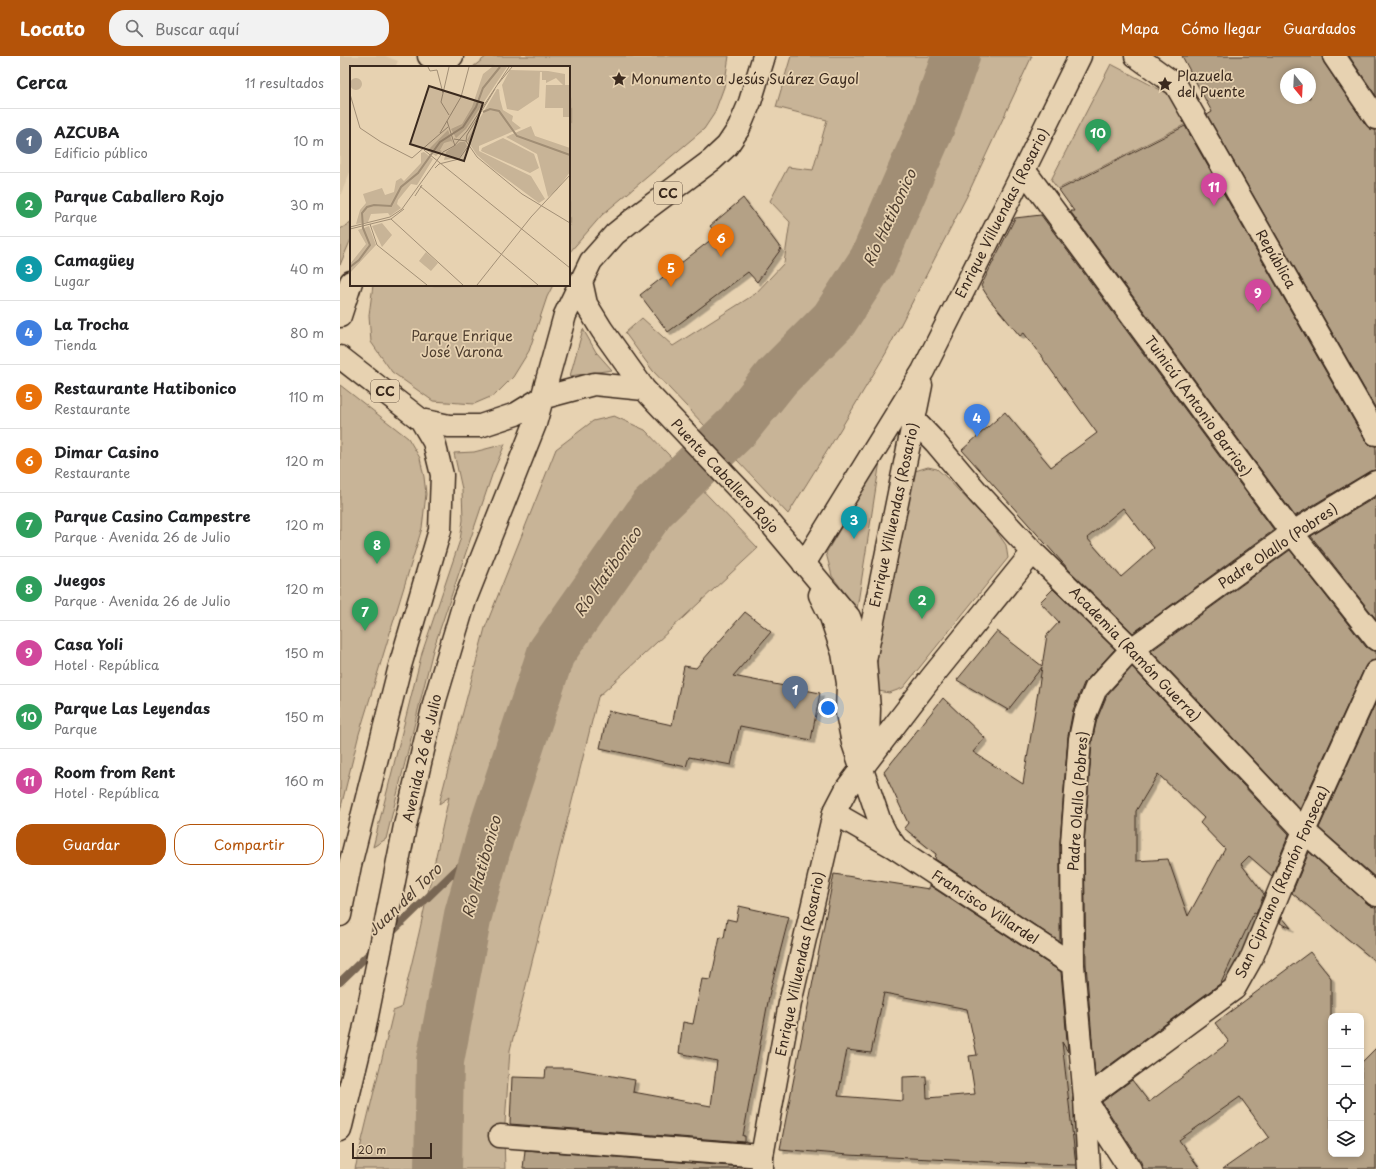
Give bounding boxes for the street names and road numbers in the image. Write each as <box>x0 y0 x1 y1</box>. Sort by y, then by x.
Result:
street label: Enrique Villuendas (Rosario) <box>949 124 1054 301</box>
road number: CC <box>654 182 682 204</box>
street label: República <box>1251 225 1302 292</box>
street label: Tuinicú (Antonio Barrios) <box>1140 331 1257 481</box>
road number: CC <box>371 380 399 402</box>
street label: Puente Caballero Rojo <box>667 414 784 538</box>
street label: Enrique Villuendas (Rosario) <box>864 421 923 609</box>
street label: Padre Olallo (Pobres) <box>1214 498 1342 593</box>
street label: Academia (Ramón Guerra) <box>1065 581 1206 726</box>
street label: Avenida 26 de Julio <box>397 692 447 824</box>
street label: Padre Olallo (Pobres) <box>1062 730 1093 871</box>
street label: San Cipriano (Ramón Fonseca) <box>1229 782 1334 981</box>
street label: Francisco Villardel <box>928 864 1043 949</box>
street label: Enrique Villuendas (Rosario) <box>770 870 829 1058</box>

